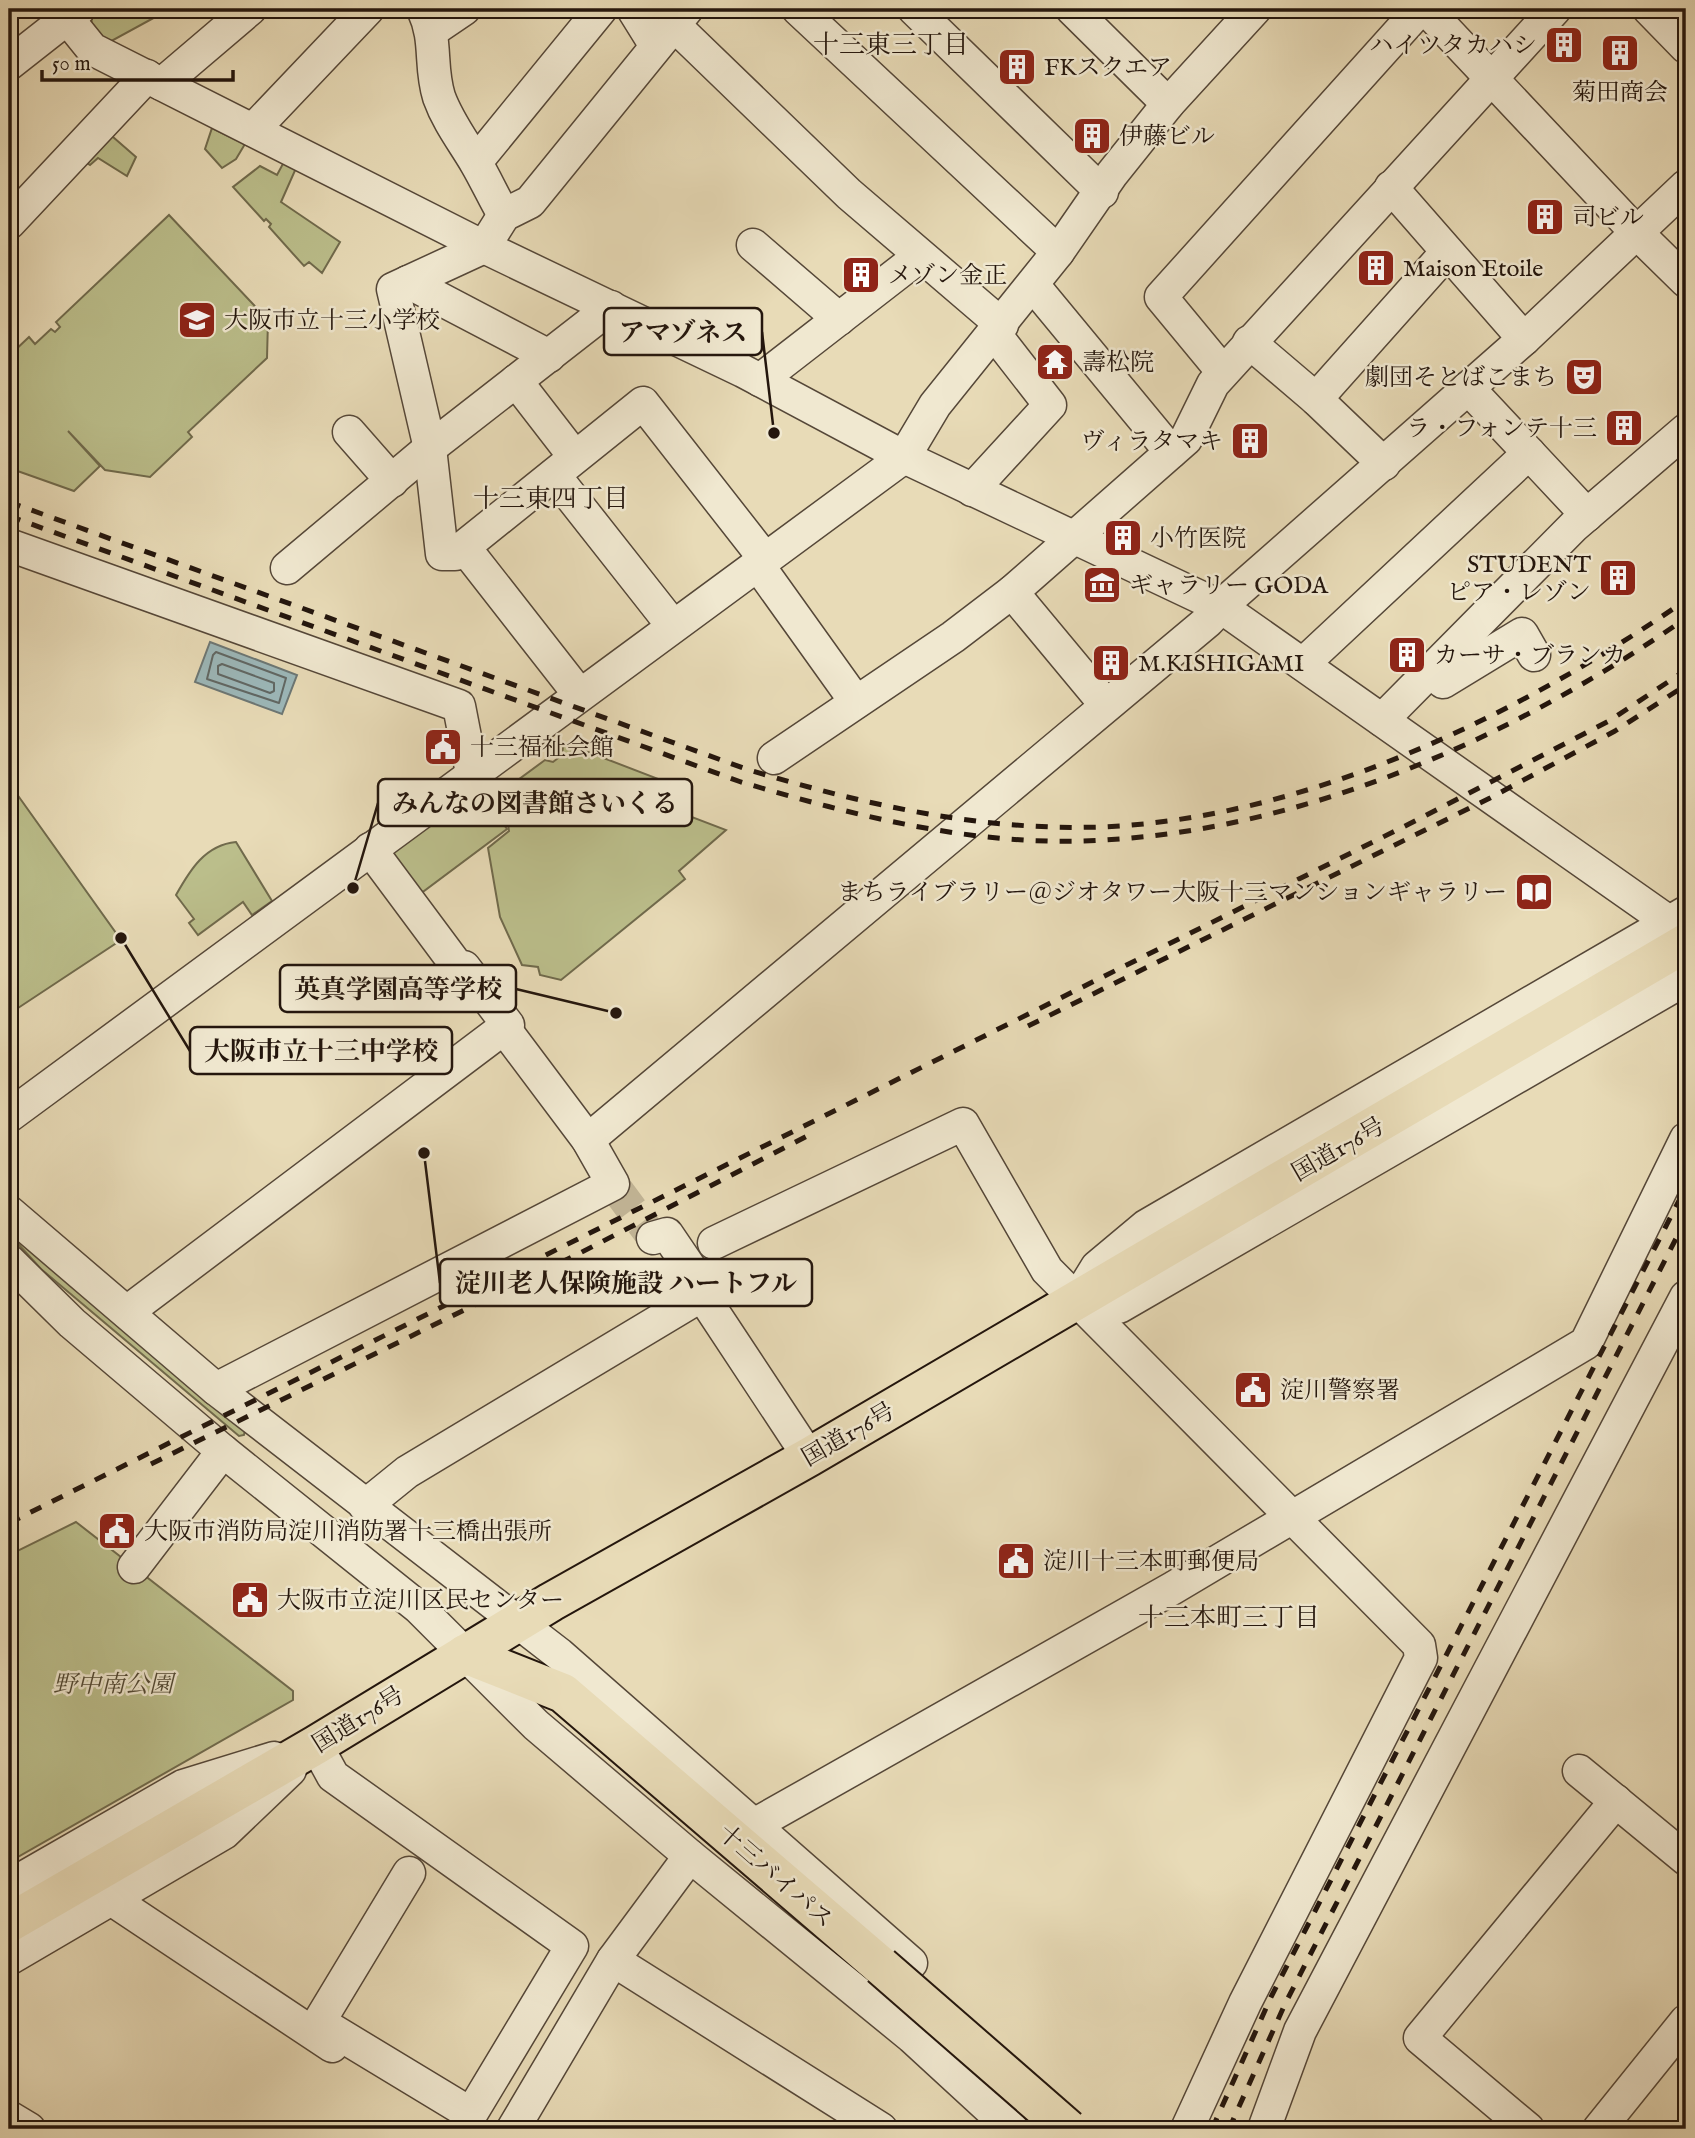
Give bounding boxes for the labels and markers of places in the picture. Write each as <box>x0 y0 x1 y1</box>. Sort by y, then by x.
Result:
building icon: ハイツタカハシ <box>1543 24 1585 66</box>
place label: ハイツタカハシ <box>1369 31 1537 62</box>
building icon: 菊田商会 <box>1599 32 1641 74</box>
building icon: FKスクエア <box>996 46 1038 88</box>
place label: FKスクエア <box>1044 53 1172 84</box>
place label: 菊田商会 <box>1572 78 1668 109</box>
building icon: 伊藤ビル <box>1071 115 1113 157</box>
place label: 伊藤ビル <box>1119 122 1215 153</box>
building icon: 司ビル <box>1524 196 1566 238</box>
place label: 司ビル <box>1572 203 1644 234</box>
building icon: Maison Etoile <box>1355 247 1397 289</box>
building icon: メゾン金正 <box>840 254 882 296</box>
place label: Maison Etoile <box>1403 254 1543 285</box>
place label: メゾン金正 <box>888 261 1007 292</box>
school or university icon: 大阪市立十三小学校 <box>176 299 218 341</box>
place label: 大阪市立十三小学校 <box>224 306 440 337</box>
callout: アマゾネス <box>604 308 762 355</box>
temple icon: 壽松院 <box>1034 341 1076 383</box>
place label: 壽松院 <box>1082 348 1154 379</box>
theatre icon: 劇団そとばこまち <box>1563 356 1605 398</box>
place label: 劇団そとばこまち <box>1365 363 1557 394</box>
building icon: ラ・フォンテ十三 <box>1603 407 1645 449</box>
place label: ラ・フォンテ十三 <box>1406 414 1597 445</box>
building icon: ヴィラタマキ <box>1229 420 1271 462</box>
place label: ヴィラタマキ <box>1081 427 1223 458</box>
building icon: 小竹医院 <box>1102 517 1144 559</box>
place label: 小竹医院 <box>1150 524 1246 555</box>
place label: STUDENT ピア・レゾン <box>1447 550 1592 609</box>
building icon: STUDENT ピア・レゾン <box>1597 557 1639 599</box>
museum icon: ギャラリー GODA <box>1081 564 1123 606</box>
place label: ギャラリー GODA <box>1129 571 1329 602</box>
building icon: カーサ・ブランカ <box>1386 634 1428 676</box>
place label: カーサ・ブランカ <box>1434 641 1626 672</box>
building icon: M.KISHIGAMI <box>1090 642 1132 684</box>
place label: M.KISHIGAMI <box>1138 649 1304 680</box>
public building icon: 十三福祉会館 <box>422 726 464 768</box>
place label: 十三福祉会館 <box>470 733 614 764</box>
callout: みんなの図書館さいくる <box>378 779 692 826</box>
library icon: まちライブラリー＠ジオタワー大阪十三マンションギャラリー <box>1513 871 1555 913</box>
place label: まちライブラリー＠ジオタワー大阪十三マンションギャラリー <box>838 878 1507 909</box>
callout: 英真学園高等学校 <box>280 965 516 1012</box>
callout: 大阪市立十三中学校 <box>190 1027 452 1074</box>
callout: 淀川老人保険施設 ハートフル <box>440 1259 812 1306</box>
public building icon: 淀川警察署 <box>1232 1369 1274 1411</box>
place label: 淀川警察署 <box>1280 1376 1400 1407</box>
public building icon: 大阪市消防局淀川消防署十三橋出張所 <box>96 1510 138 1552</box>
place label: 大阪市消防局淀川消防署十三橋出張所 <box>144 1517 552 1548</box>
public building icon: 淀川十三本町郵便局 <box>995 1540 1037 1582</box>
place label: 淀川十三本町郵便局 <box>1043 1547 1259 1578</box>
public building icon: 大阪市立淀川区民センター <box>229 1579 271 1621</box>
place label: 大阪市立淀川区民センター <box>277 1586 564 1617</box>

